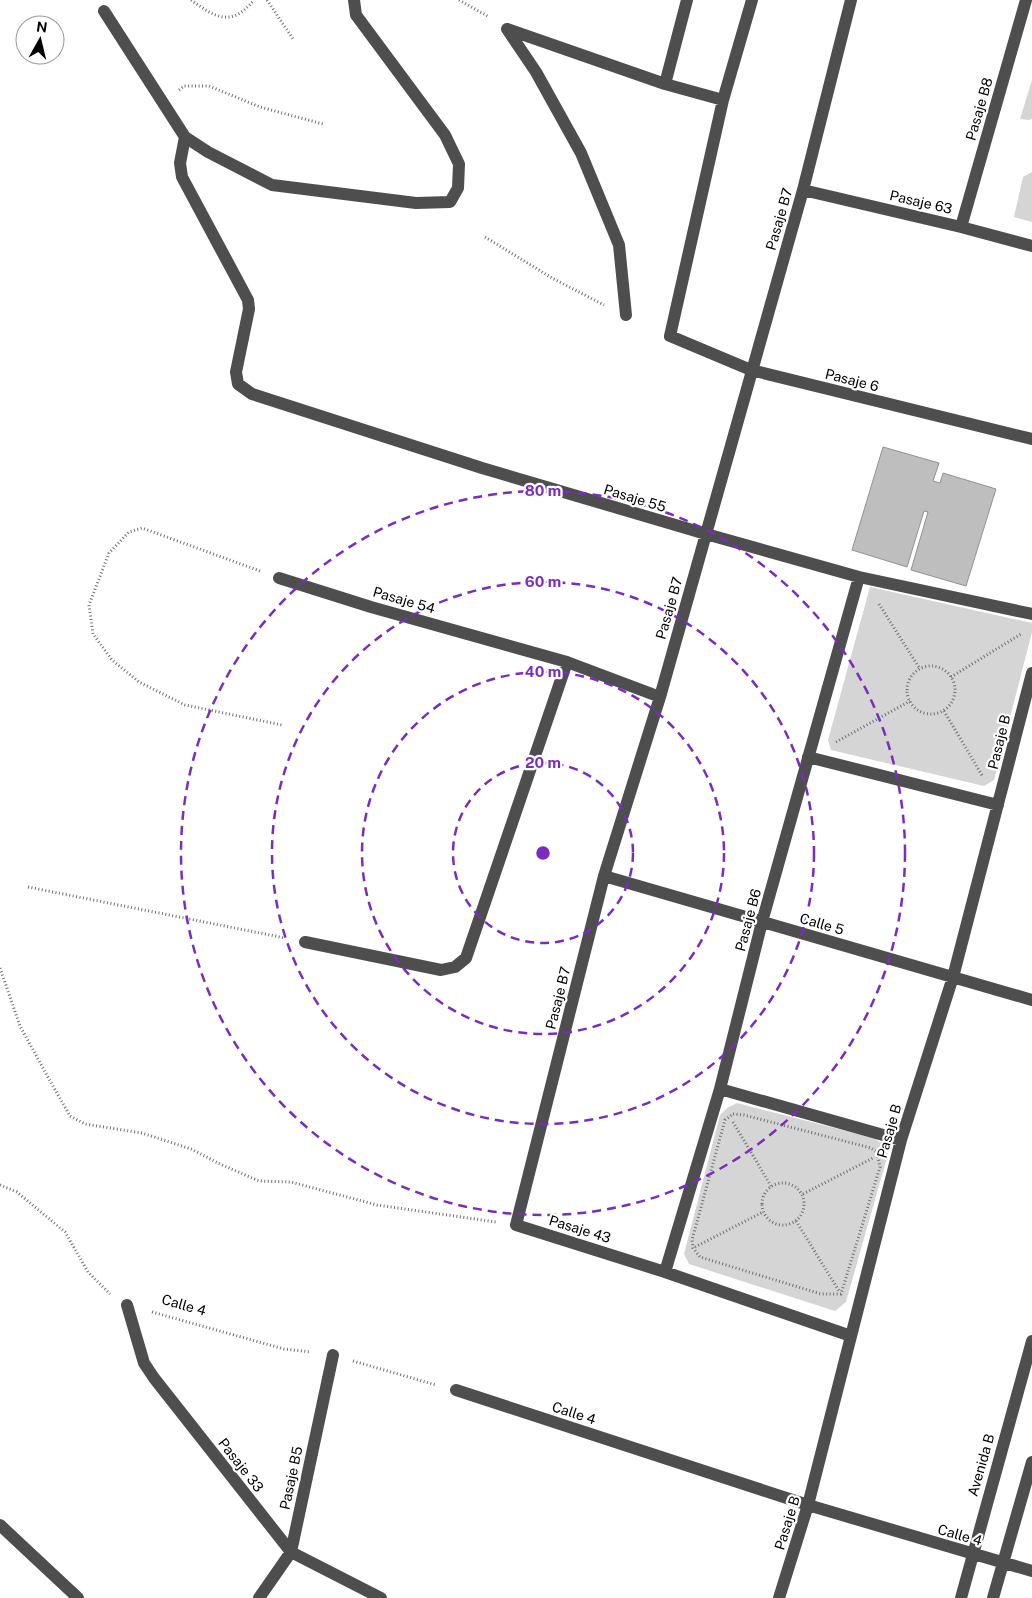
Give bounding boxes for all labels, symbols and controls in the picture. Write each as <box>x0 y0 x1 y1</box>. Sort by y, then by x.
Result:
north arrow <box>15 15 65 65</box>
text: N <box>35 18 48 36</box>
street label: Pasaje B8 <box>962 76 996 142</box>
street label: Pasaje B7 <box>762 186 796 252</box>
street label: Pasaje 63 <box>888 187 954 217</box>
street label: Pasaje 6 <box>823 366 881 394</box>
street label: Pasaje 55 <box>602 481 668 515</box>
text: 80 m <box>525 482 561 499</box>
text: 60 m <box>525 573 561 590</box>
street label: Pasaje B7 <box>652 575 686 641</box>
street label: Pasaje 54 <box>371 583 437 617</box>
text: 40 m <box>525 663 561 680</box>
street label: Pasaje B <box>985 713 1013 771</box>
text: 20 m <box>525 754 561 771</box>
centre of rings <box>534 844 552 862</box>
street label: Pasaje B6 <box>732 887 764 953</box>
street label: Calle 5 <box>798 910 846 938</box>
street label: Pasaje B7 <box>542 965 574 1031</box>
street label: Pasaje B <box>874 1102 904 1160</box>
street label: Pasaje 43 <box>547 1212 613 1246</box>
street label: Calle 4 <box>160 1291 208 1319</box>
street label: Calle 4 <box>550 1398 598 1428</box>
street label: Avenida B <box>964 1432 998 1498</box>
street label: Pasaje 33 <box>215 1435 267 1495</box>
street label: Pasaje B5 <box>276 1445 306 1511</box>
street label: Pasaje B <box>771 1494 803 1552</box>
street label: Calle 4 <box>936 1521 984 1549</box>

